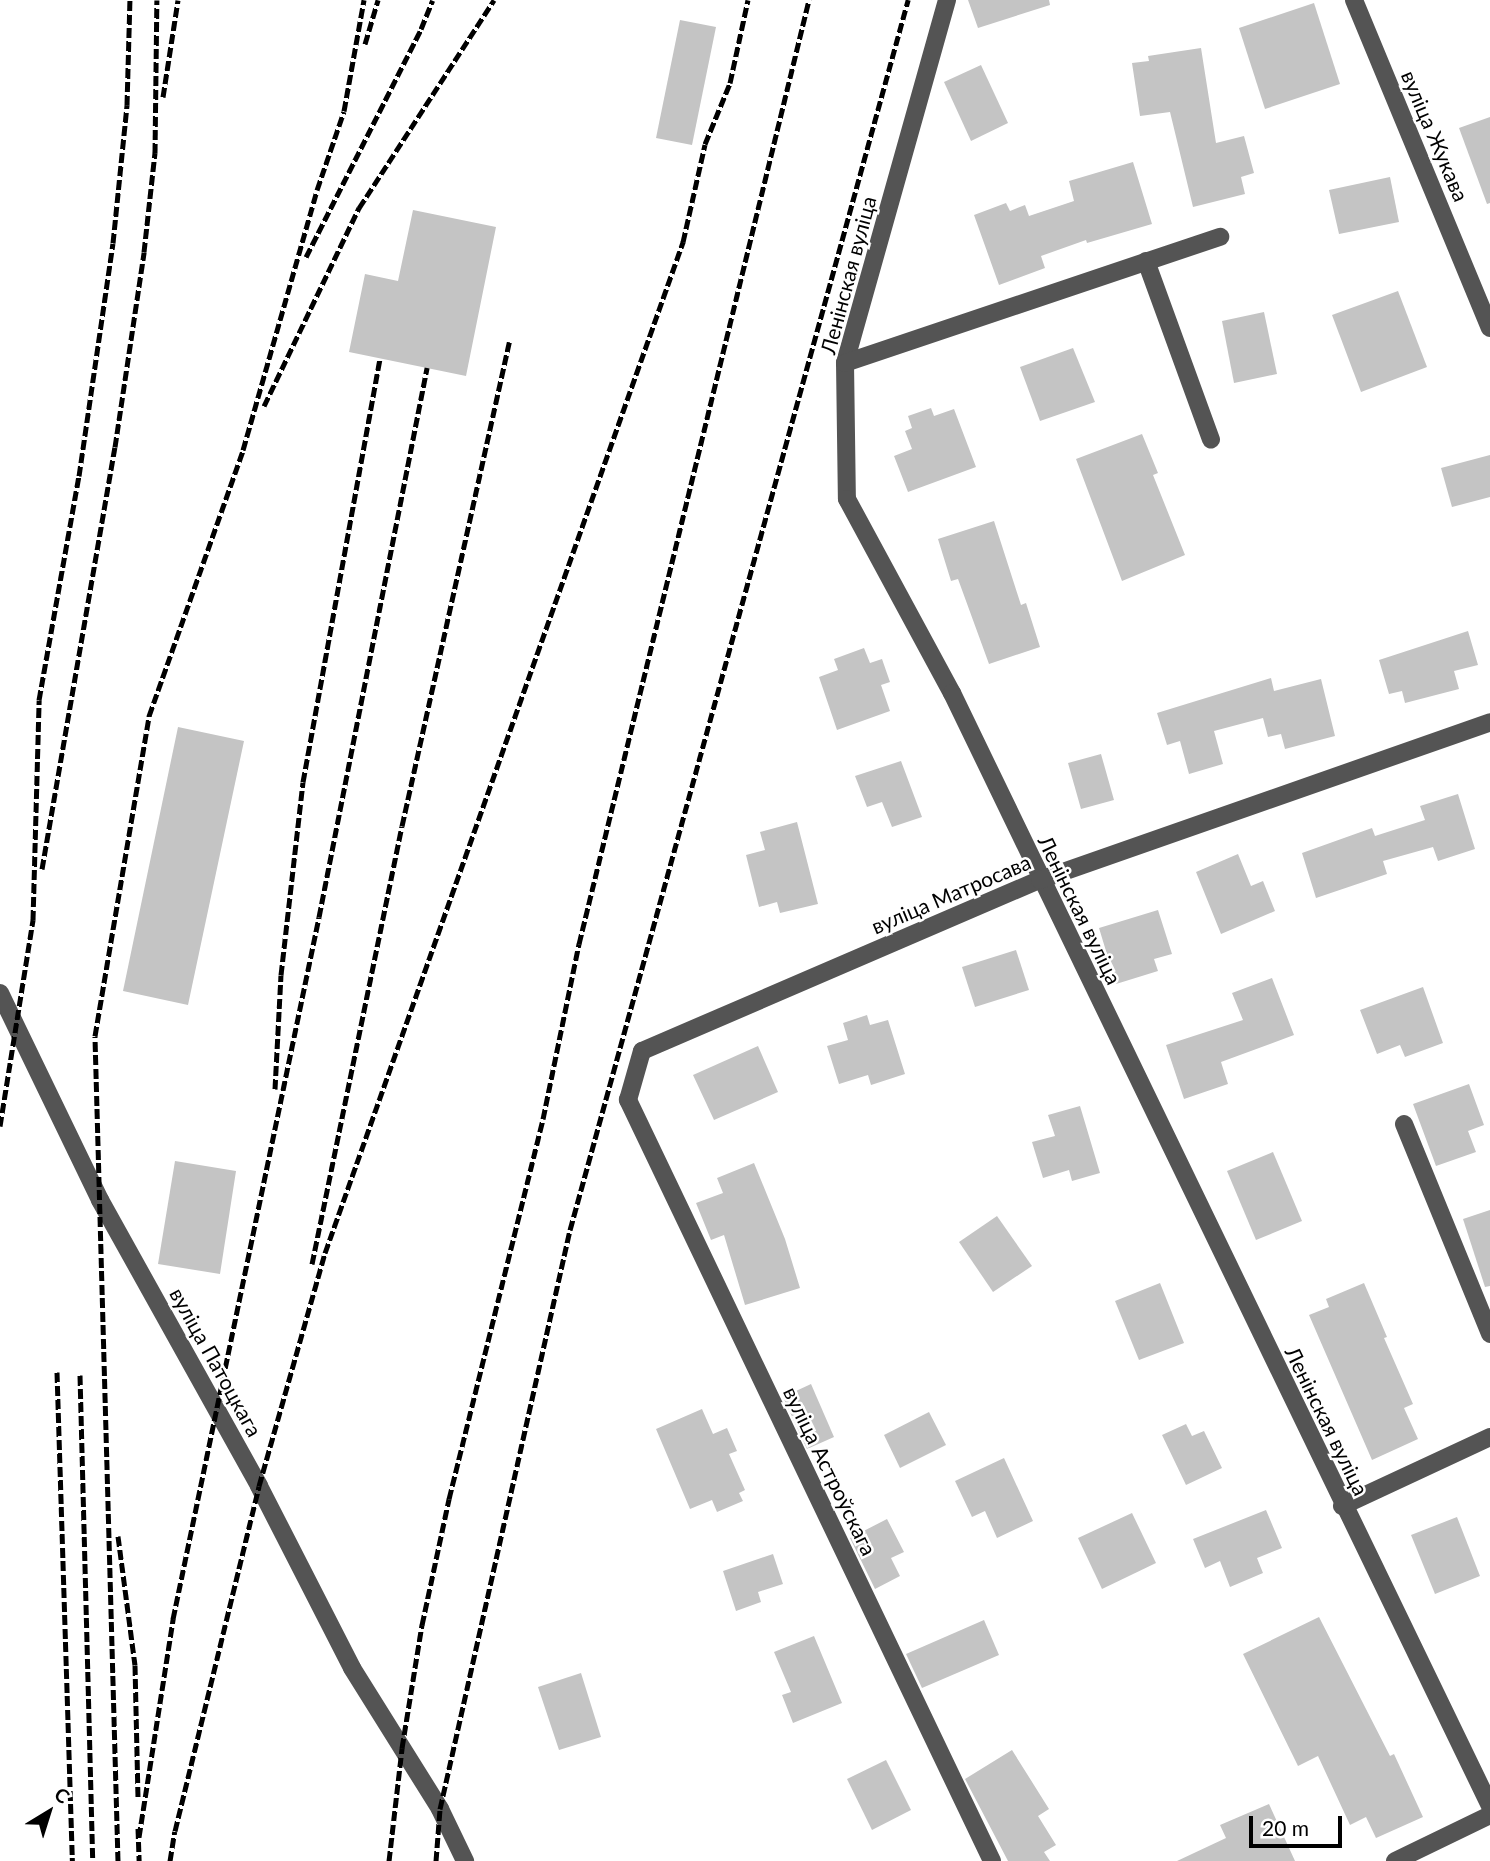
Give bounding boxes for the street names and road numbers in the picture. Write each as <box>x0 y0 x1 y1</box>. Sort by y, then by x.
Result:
street label: вуліца Жукава <box>1396 67 1474 205</box>
street label: Ленінская вуліца <box>815 193 881 357</box>
street label: Ленінская вуліца <box>1033 832 1127 988</box>
street label: вуліца Матросава <box>867 849 1035 939</box>
street label: вуліца Патоцкага <box>165 1283 267 1441</box>
street label: Ленінская вуліца <box>1280 1343 1374 1499</box>
street label: вуліца Астроўскага <box>778 1383 882 1559</box>

